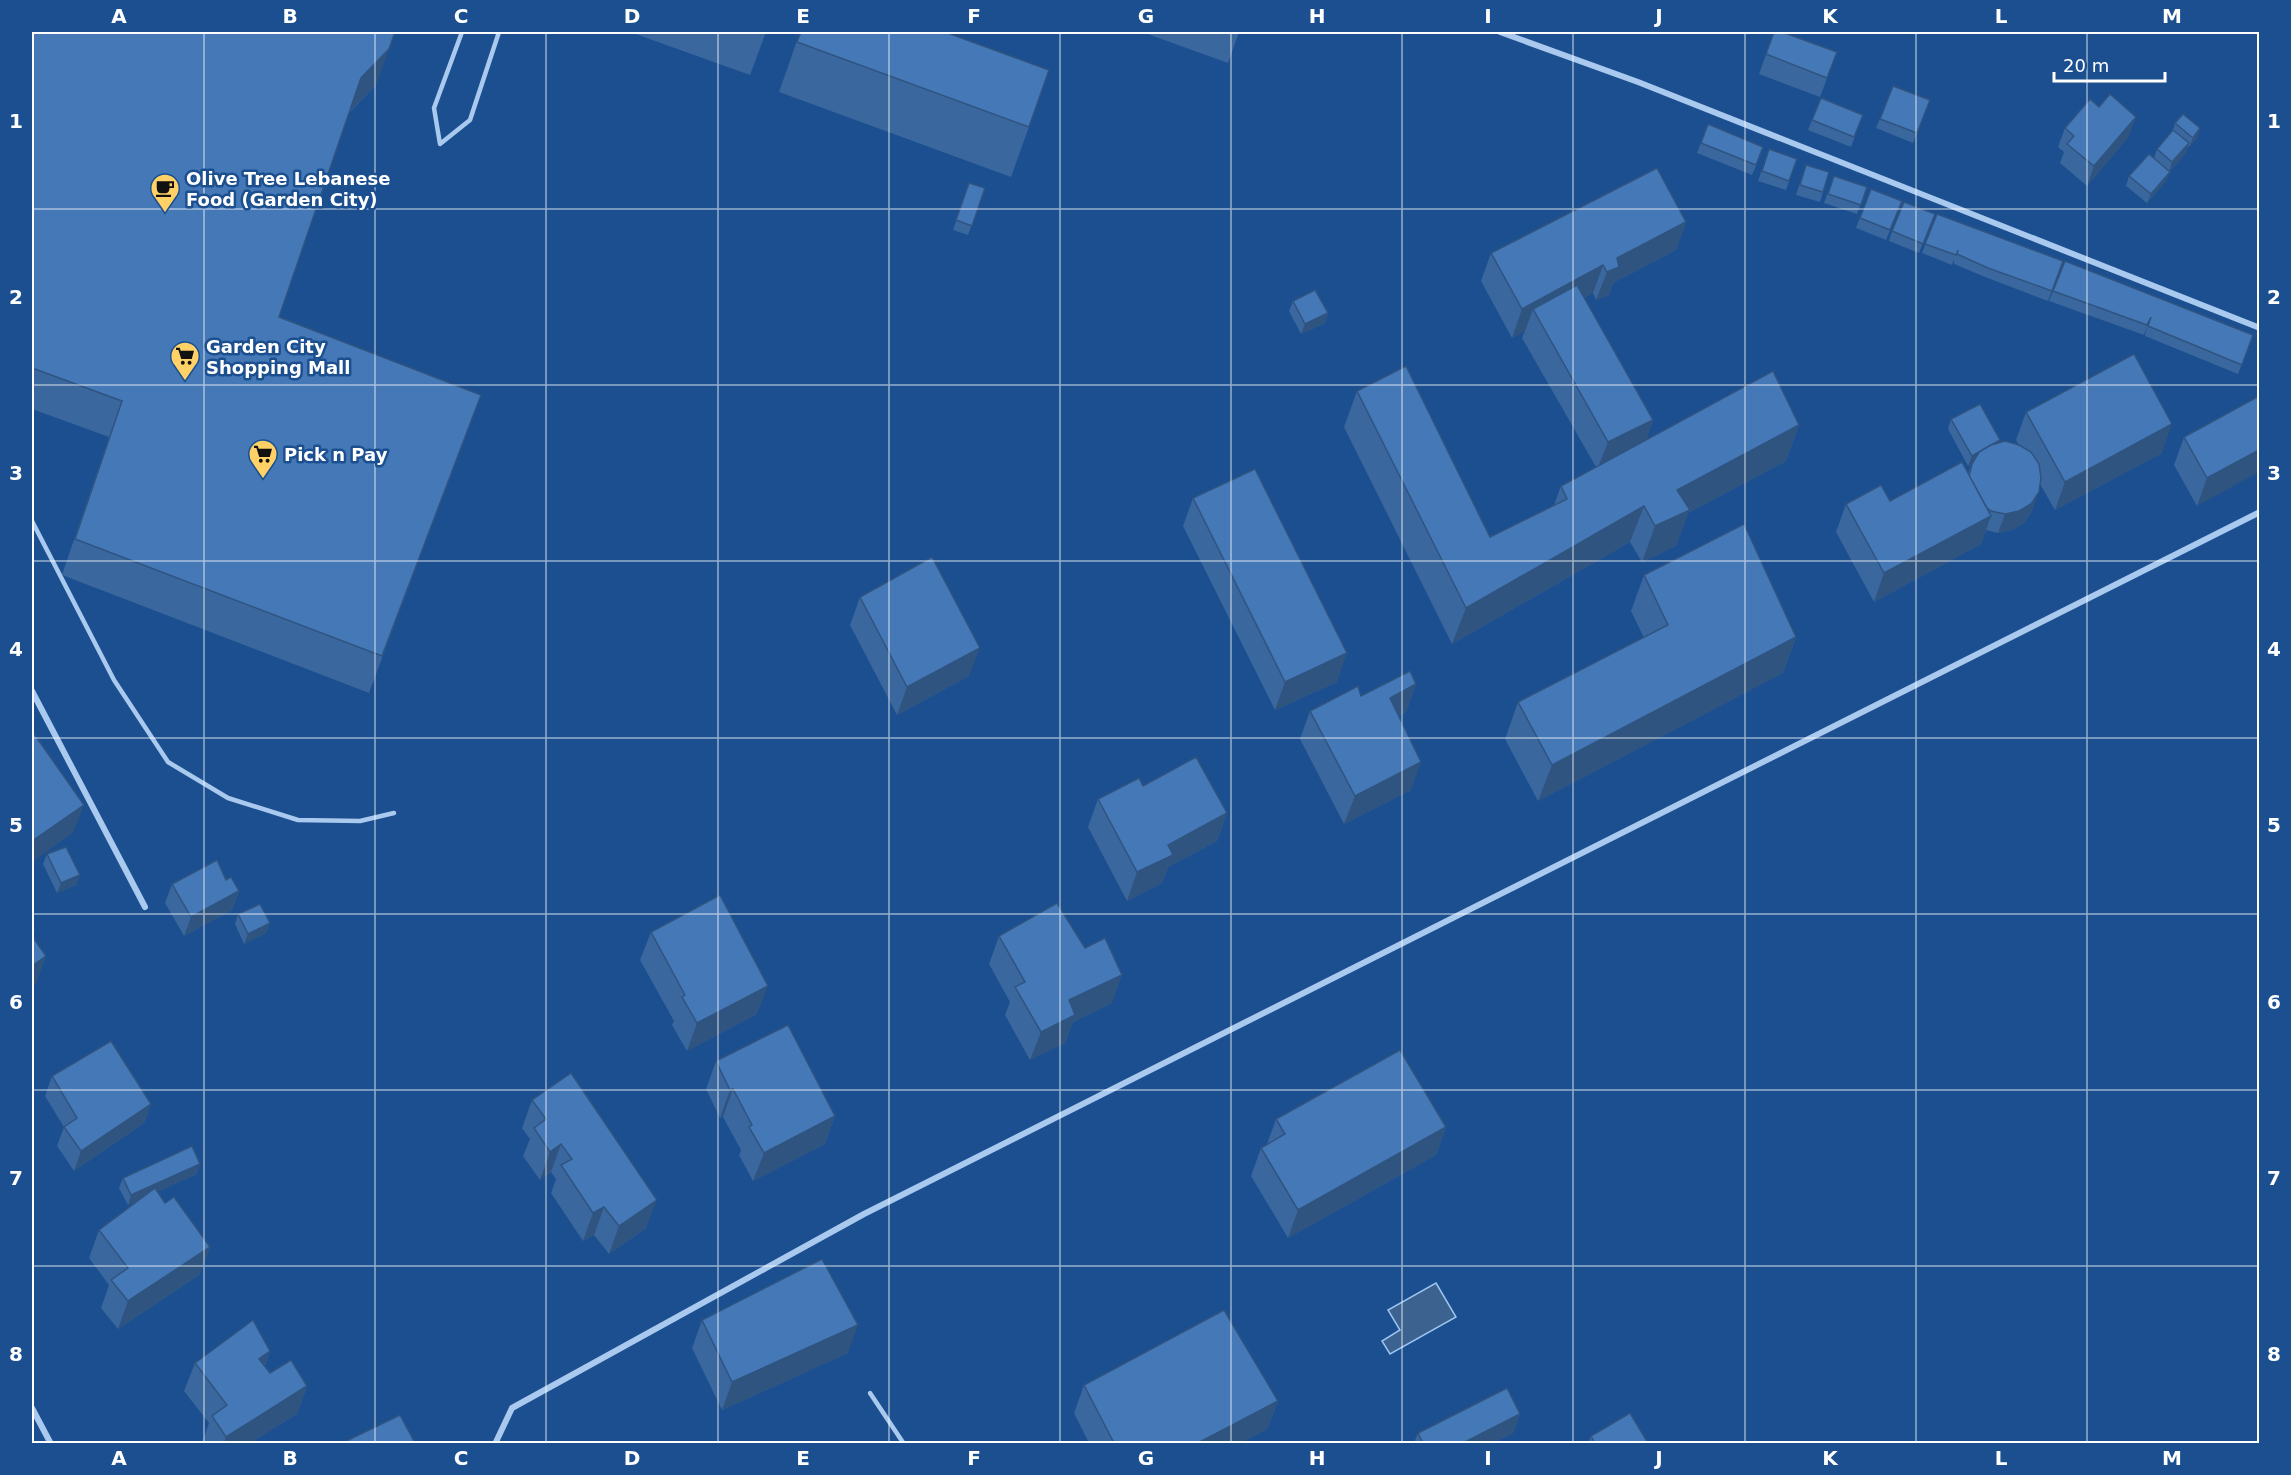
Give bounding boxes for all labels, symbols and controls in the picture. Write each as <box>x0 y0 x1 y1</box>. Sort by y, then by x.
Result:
text: A <box>111 4 127 28</box>
text: B <box>282 4 298 28</box>
text: C <box>454 4 468 28</box>
text: D <box>624 4 640 28</box>
text: E <box>796 4 810 28</box>
text: F <box>967 4 981 28</box>
text: G <box>1138 4 1154 28</box>
text: H <box>1309 4 1325 28</box>
text: I <box>1484 4 1492 28</box>
text: J <box>1653 4 1663 28</box>
text: K <box>1822 4 1839 28</box>
text: L <box>1995 4 2008 28</box>
text: M <box>2162 4 2182 28</box>
scale bar <box>2054 45 2165 83</box>
text: 20 m <box>2063 55 2109 76</box>
text: 1 <box>9 109 23 133</box>
text: 1 <box>2267 109 2281 133</box>
place label: Olive Tree Lebanese Food (Garden City) <box>186 168 390 210</box>
cafe icon: Olive Tree Lebanese Food (Garden City) <box>149 172 181 214</box>
text: 2 <box>9 285 23 309</box>
text: 2 <box>2267 285 2281 309</box>
place label: Garden City Shopping Mall <box>206 336 350 378</box>
supermarket icon: Garden City Shopping Mall <box>169 340 201 382</box>
supermarket icon: Pick n Pay <box>247 438 279 480</box>
place label: Pick n Pay <box>284 444 388 465</box>
text: 3 <box>9 461 23 485</box>
text: 3 <box>2267 461 2281 485</box>
text: 4 <box>9 637 23 661</box>
text: 4 <box>2267 637 2281 661</box>
text: 5 <box>9 813 23 837</box>
text: 5 <box>2267 813 2281 837</box>
text: 6 <box>9 990 23 1014</box>
text: 6 <box>2267 990 2281 1014</box>
text: 7 <box>9 1166 23 1190</box>
text: 7 <box>2267 1166 2281 1190</box>
text: 8 <box>9 1342 23 1366</box>
text: 8 <box>2267 1342 2281 1366</box>
text: A <box>111 1446 127 1470</box>
text: B <box>282 1446 298 1470</box>
text: C <box>454 1446 468 1470</box>
text: D <box>624 1446 640 1470</box>
text: E <box>796 1446 810 1470</box>
text: F <box>967 1446 981 1470</box>
text: G <box>1138 1446 1154 1470</box>
text: H <box>1309 1446 1325 1470</box>
text: I <box>1484 1446 1492 1470</box>
text: J <box>1653 1446 1663 1470</box>
text: K <box>1822 1446 1839 1470</box>
text: L <box>1995 1446 2008 1470</box>
text: M <box>2162 1446 2182 1470</box>

